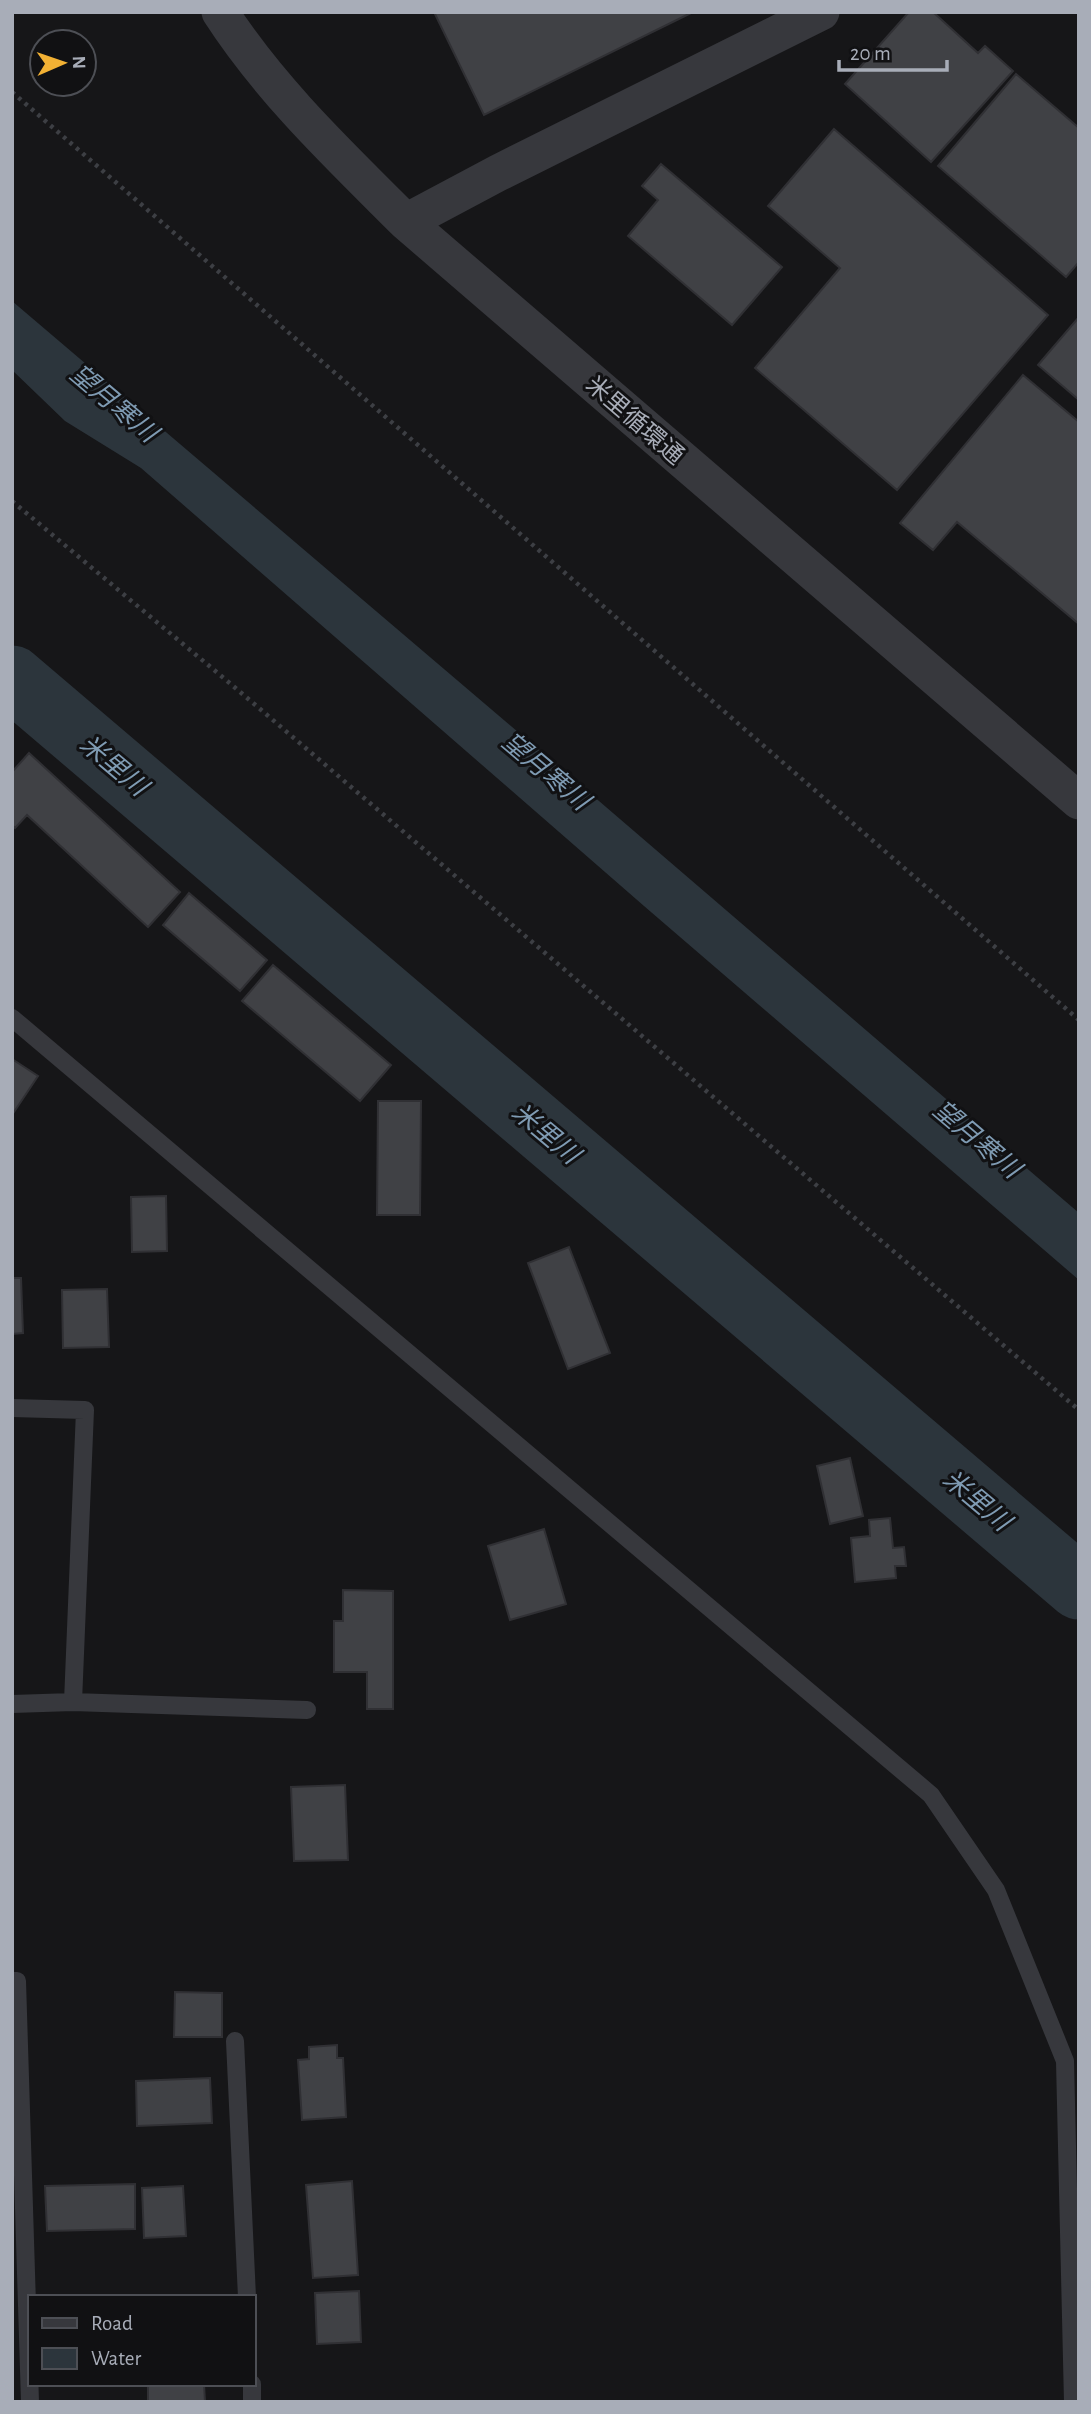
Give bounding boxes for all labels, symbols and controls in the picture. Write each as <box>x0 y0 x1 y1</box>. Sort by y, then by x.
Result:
north arrow <box>28 28 98 98</box>
scale bar <box>839 28 948 72</box>
text: 20 m <box>850 43 891 64</box>
text: N <box>69 56 88 69</box>
water label: 望月寒川 <box>65 360 164 449</box>
street label: 米里循環通 <box>581 371 689 469</box>
water label: 望月寒川 <box>497 728 596 817</box>
water label: 米里川 <box>75 730 155 803</box>
water label: 望月寒川 <box>928 1096 1027 1185</box>
water label: 米里川 <box>507 1098 587 1171</box>
water label: 米里川 <box>938 1465 1018 1538</box>
legend <box>28 2295 256 2386</box>
text: Road <box>91 2313 133 2334</box>
text: Water <box>91 2348 141 2369</box>

